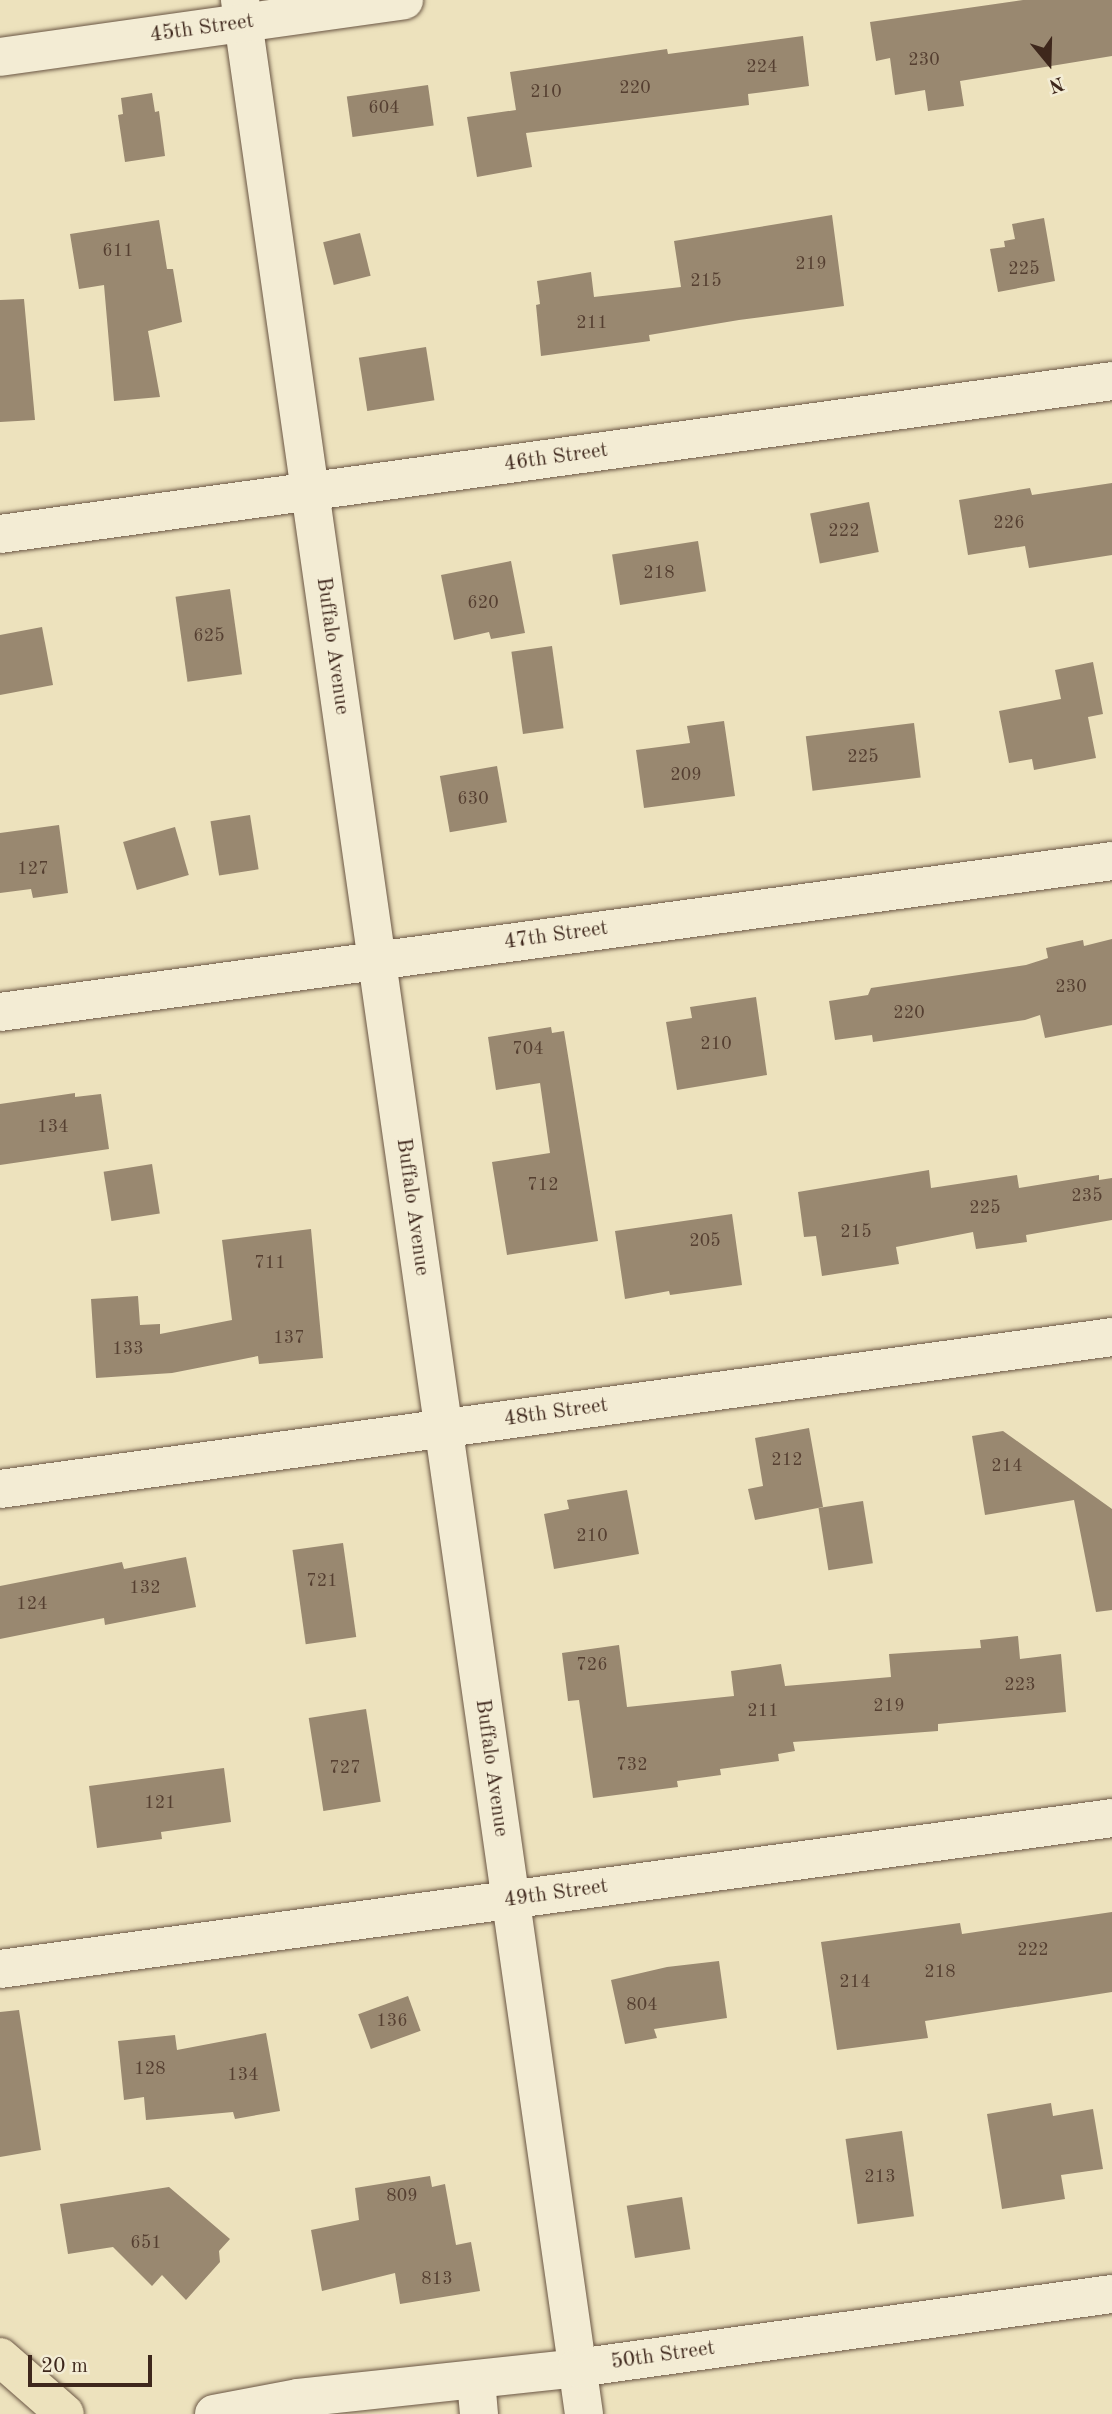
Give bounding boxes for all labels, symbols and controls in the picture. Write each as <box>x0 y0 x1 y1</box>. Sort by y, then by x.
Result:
street label: 45th Street <box>148 9 256 49</box>
north arrow <box>1014 28 1084 98</box>
house number: 230 <box>908 49 940 71</box>
house number: 224 <box>746 56 778 78</box>
text: N <box>1046 72 1066 95</box>
house number: 220 <box>619 77 651 99</box>
house number: 210 <box>530 81 562 103</box>
house number: 604 <box>368 97 400 119</box>
house number: 611 <box>102 240 134 262</box>
house number: 219 <box>795 253 827 275</box>
house number: 225 <box>1008 258 1040 280</box>
house number: 215 <box>690 270 722 292</box>
house number: 211 <box>576 312 608 334</box>
street label: 46th Street <box>502 438 610 478</box>
house number: 226 <box>993 512 1025 534</box>
house number: 222 <box>828 520 860 542</box>
house number: 218 <box>643 562 675 584</box>
street label: Buffalo Avenue <box>310 576 354 716</box>
house number: 620 <box>467 592 499 614</box>
house number: 625 <box>193 625 225 647</box>
house number: 225 <box>847 746 879 768</box>
house number: 209 <box>670 764 702 786</box>
house number: 630 <box>457 788 489 810</box>
house number: 127 <box>17 858 49 880</box>
street label: 47th Street <box>502 916 610 956</box>
house number: 230 <box>1055 976 1087 998</box>
house number: 220 <box>893 1002 925 1024</box>
house number: 210 <box>700 1033 732 1055</box>
house number: 704 <box>512 1038 544 1060</box>
house number: 134 <box>37 1116 69 1138</box>
street label: Buffalo Avenue <box>390 1137 434 1277</box>
house number: 712 <box>527 1174 559 1196</box>
house number: 235 <box>1071 1185 1103 1207</box>
house number: 225 <box>969 1197 1001 1219</box>
house number: 215 <box>840 1221 872 1243</box>
house number: 205 <box>689 1230 721 1252</box>
house number: 711 <box>254 1252 286 1274</box>
house number: 137 <box>273 1327 305 1349</box>
house number: 133 <box>112 1338 144 1360</box>
street label: 48th Street <box>502 1393 610 1433</box>
house number: 212 <box>771 1449 803 1471</box>
house number: 214 <box>991 1455 1023 1477</box>
house number: 210 <box>576 1525 608 1547</box>
house number: 721 <box>306 1570 338 1592</box>
house number: 132 <box>129 1577 161 1599</box>
house number: 124 <box>16 1593 48 1615</box>
house number: 726 <box>576 1654 608 1676</box>
house number: 223 <box>1004 1674 1036 1696</box>
house number: 219 <box>873 1695 905 1717</box>
street label: Buffalo Avenue <box>469 1698 513 1838</box>
house number: 211 <box>747 1700 779 1722</box>
house number: 732 <box>616 1754 648 1776</box>
house number: 727 <box>329 1757 361 1779</box>
house number: 121 <box>144 1792 176 1814</box>
street label: 49th Street <box>502 1874 610 1914</box>
house number: 222 <box>1017 1939 1049 1961</box>
house number: 218 <box>924 1961 956 1983</box>
house number: 214 <box>839 1971 871 1993</box>
house number: 804 <box>626 1994 658 2016</box>
house number: 136 <box>376 2010 408 2032</box>
house number: 128 <box>134 2058 166 2080</box>
house number: 134 <box>227 2064 259 2086</box>
house number: 213 <box>864 2166 896 2188</box>
house number: 809 <box>386 2185 418 2207</box>
house number: 651 <box>130 2232 162 2254</box>
house number: 813 <box>421 2268 453 2290</box>
street label: 50th Street <box>609 2336 717 2376</box>
scale bar <box>32 2340 156 2384</box>
text: 20 m <box>41 2356 88 2377</box>

